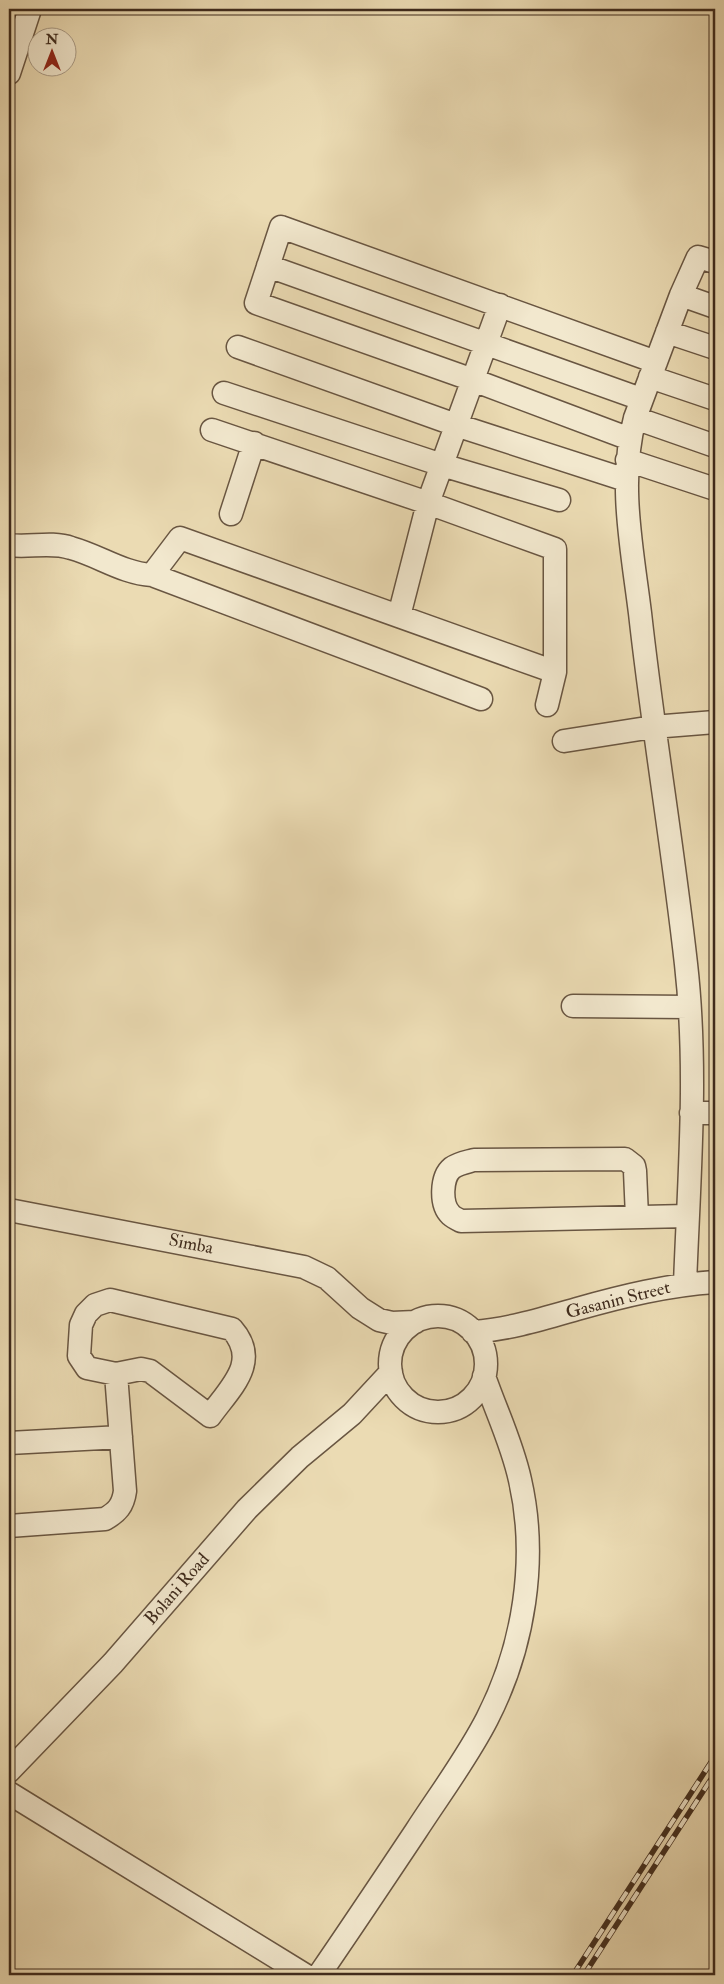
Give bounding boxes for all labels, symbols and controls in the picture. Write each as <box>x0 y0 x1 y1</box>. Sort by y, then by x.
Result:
north arrow <box>28 28 78 78</box>
text: N <box>45 31 59 48</box>
street label: Simba <box>167 1228 216 1260</box>
street label: Gasanin Street <box>563 1276 673 1324</box>
street label: Bolani Road <box>139 1548 215 1630</box>

